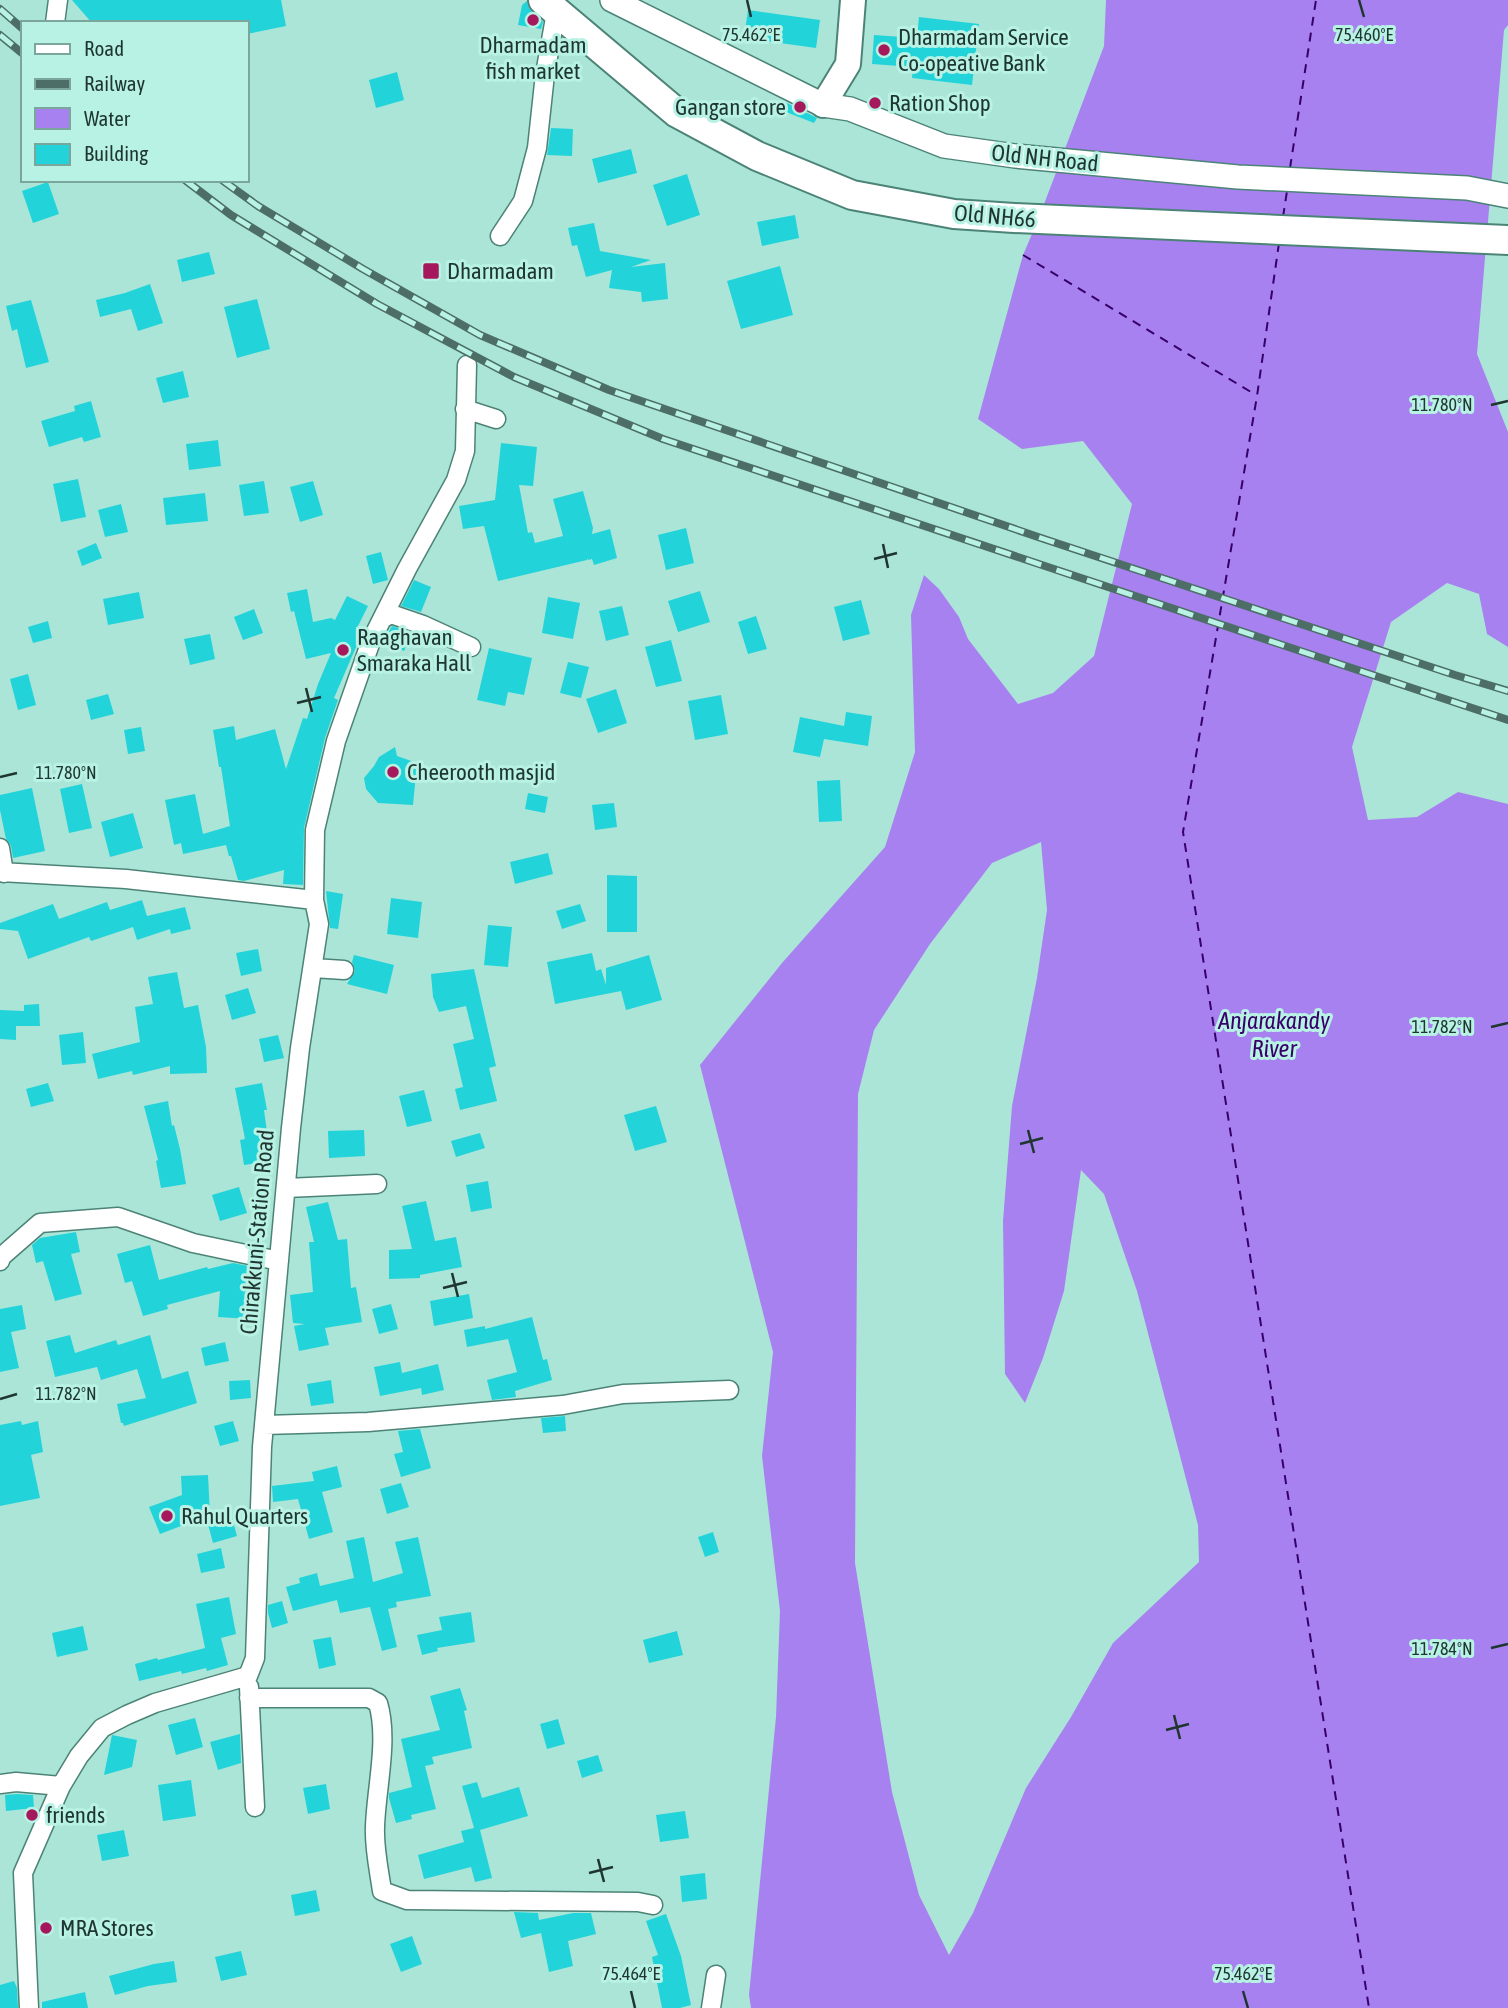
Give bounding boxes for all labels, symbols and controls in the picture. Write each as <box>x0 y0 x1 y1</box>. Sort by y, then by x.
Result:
marker: Dharmadam fish market <box>525 12 541 28</box>
legend <box>21 21 248 182</box>
text: 75.462°E <box>722 24 780 45</box>
place label: Dharmadam Service Co-opeative Bank <box>898 24 1069 76</box>
text: 75.460°E <box>1335 24 1393 45</box>
place label: Dharmadam fish market <box>480 32 586 84</box>
text: Road <box>84 36 124 60</box>
marker: Dharmadam Service Co-opeative Bank <box>876 42 892 58</box>
text: Railway <box>84 71 146 95</box>
place label: Ration Shop <box>889 90 991 116</box>
place label: Gangan store <box>675 94 786 120</box>
marker: Ration Shop <box>867 95 883 111</box>
marker: Gangan store <box>792 99 808 115</box>
text: Water <box>84 106 131 130</box>
street label: Old NH Road <box>990 139 1100 177</box>
text: Building <box>84 141 148 165</box>
street label: Old NH66 <box>953 199 1037 233</box>
place label: Dharmadam <box>447 258 554 284</box>
marker: Dharmadam <box>421 261 441 281</box>
text: 11.780°N <box>1411 394 1473 415</box>
place label: Raaghavan Smaraka Hall <box>357 624 471 676</box>
marker: Raaghavan Smaraka Hall <box>335 642 351 658</box>
place label: Cheerooth masjid <box>407 759 555 785</box>
text: 11.780°N <box>35 762 97 783</box>
marker: Cheerooth masjid <box>385 764 401 780</box>
water label: Anjarakandy River <box>1217 1007 1330 1062</box>
text: 11.782°N <box>1411 1016 1473 1037</box>
street label: Chirakkuni-Station Road <box>235 1129 279 1335</box>
text: 11.782°N <box>35 1383 97 1404</box>
place label: Rahul Quarters <box>181 1503 308 1529</box>
marker: Rahul Quarters <box>159 1508 175 1524</box>
text: 11.784°N <box>1411 1638 1473 1659</box>
place label: friends <box>46 1802 105 1828</box>
marker: friends <box>24 1807 40 1823</box>
place label: MRA Stores <box>60 1915 154 1941</box>
marker: MRA Stores <box>38 1920 54 1936</box>
text: 75.464°E <box>602 1963 660 1984</box>
text: 75.462°E <box>1214 1963 1272 1984</box>

